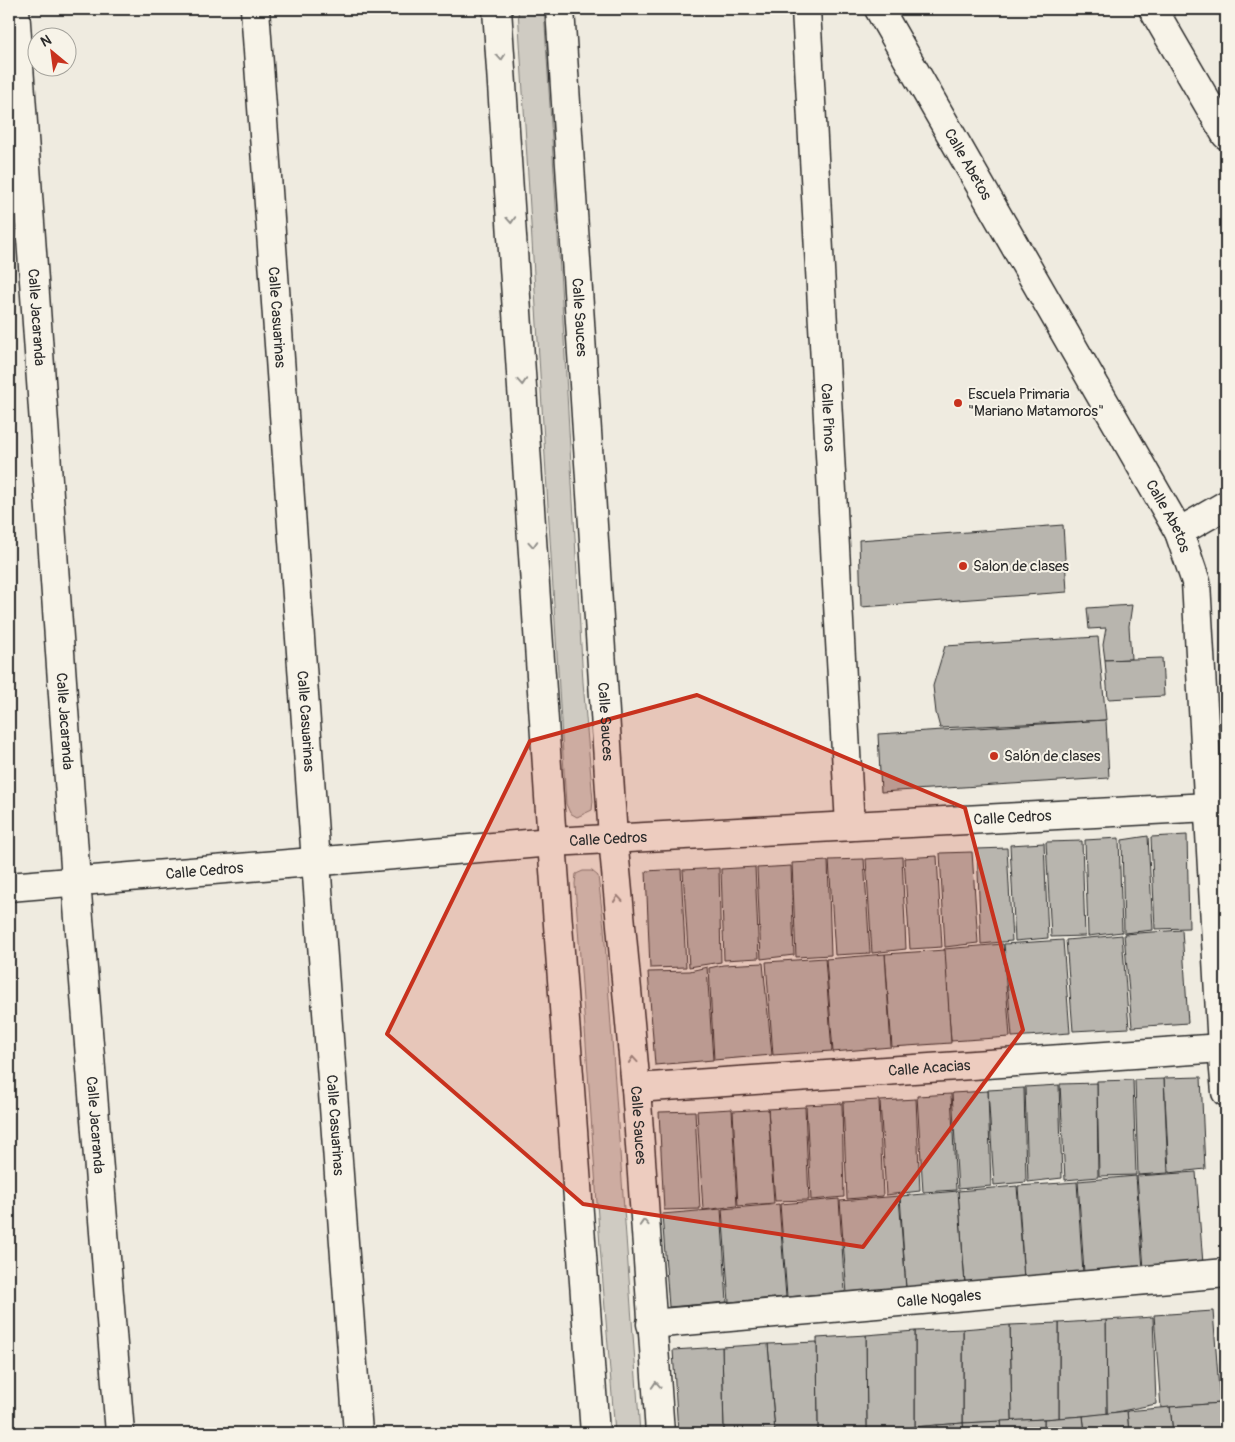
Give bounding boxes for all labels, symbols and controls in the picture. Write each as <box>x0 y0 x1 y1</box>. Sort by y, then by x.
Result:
north arrow <box>28 28 78 78</box>
text: N <box>38 31 54 51</box>
one-way arrow <box>495 54 506 62</box>
street label: Calle Abetos <box>940 125 996 204</box>
one-way arrow <box>506 216 517 224</box>
street label: Calle Casuarinas <box>263 266 290 369</box>
street label: Calle Jacaranda <box>23 268 49 367</box>
street label: Calle Sauces <box>567 277 591 358</box>
one-way arrow <box>516 378 527 386</box>
street label: Calle Pinos <box>816 383 839 452</box>
place label: Escuela Primaria "Mariano Matamoros" <box>968 385 1104 421</box>
marker: Escuela Primaria "Mariano Matamoros" <box>952 397 964 409</box>
street label: Calle Abetos <box>1141 477 1194 555</box>
one-way arrow <box>527 540 538 548</box>
place label: Salon de clases <box>973 557 1069 576</box>
marker: Salon de clases <box>957 560 969 572</box>
street label: Calle Casuarinas <box>292 670 319 773</box>
street label: Calle Jacaranda <box>51 672 77 771</box>
street label: Calle Sauces <box>593 682 617 762</box>
place label: Salón de clases <box>1004 747 1101 766</box>
marker: Salón de clases <box>988 750 1000 762</box>
street label: Calle Cedros <box>973 806 1052 830</box>
street label: Calle Cedros <box>569 828 648 851</box>
street label: Calle Cedros <box>165 859 244 884</box>
one-way arrow <box>613 894 624 902</box>
one-way arrow <box>628 1056 639 1064</box>
street label: Calle Acacias <box>888 1056 971 1081</box>
street label: Calle Casuarinas <box>322 1074 348 1177</box>
street label: Calle Jacaranda <box>82 1076 108 1175</box>
street label: Calle Sauces <box>626 1085 650 1165</box>
one-way arrow <box>639 1218 650 1226</box>
street label: Calle Nogales <box>896 1286 982 1312</box>
one-way arrow <box>651 1380 662 1388</box>

